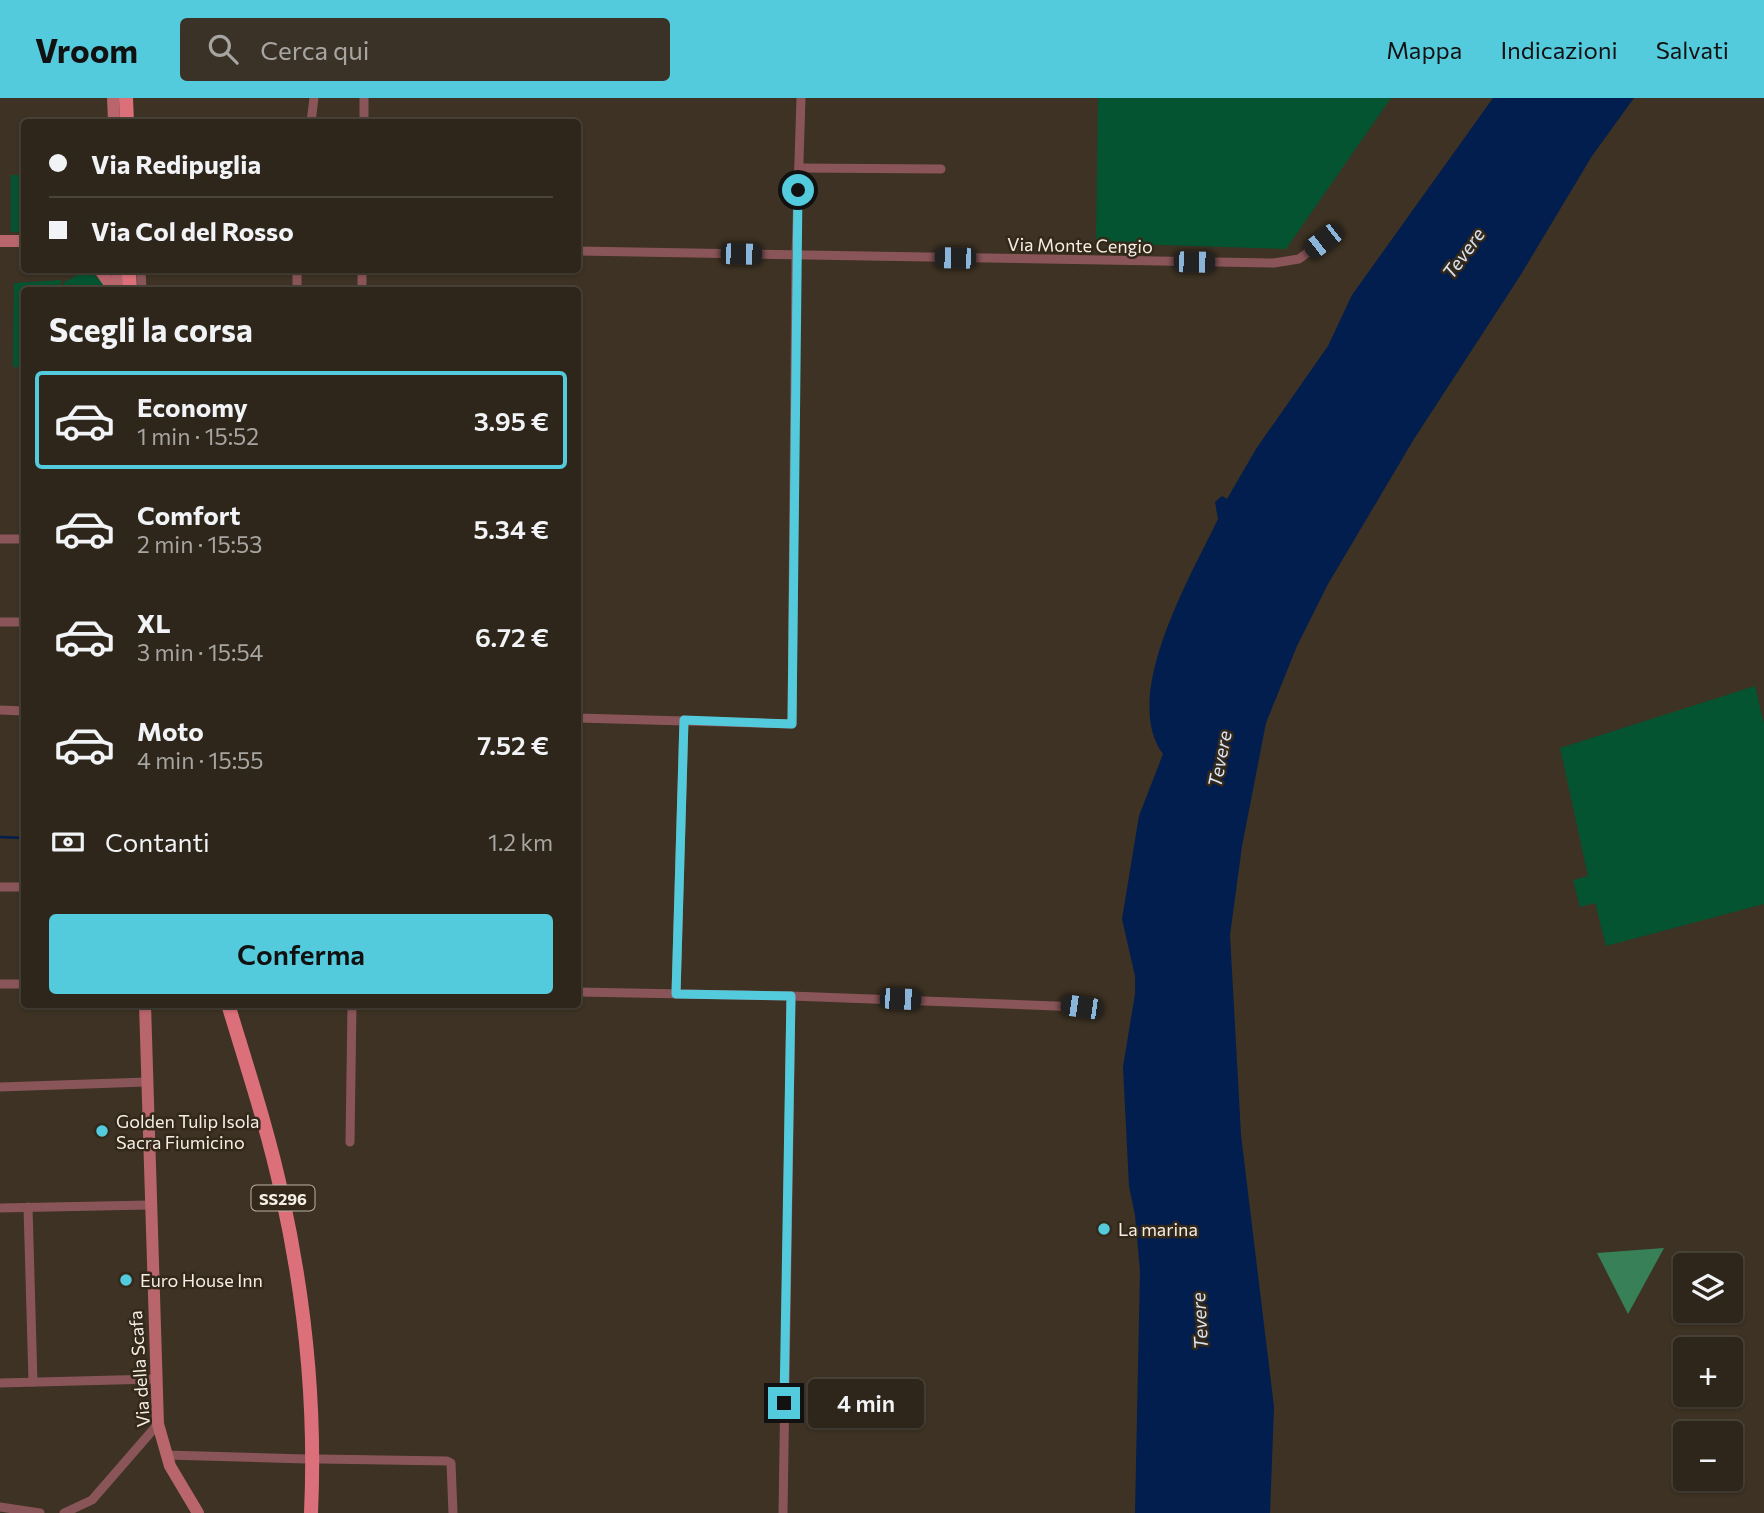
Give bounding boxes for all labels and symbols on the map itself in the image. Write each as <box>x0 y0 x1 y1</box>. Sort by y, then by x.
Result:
route start <box>782 174 814 206</box>
car <box>1300 220 1347 262</box>
water label: Tevere <box>1437 223 1489 283</box>
street label: Via Monte Cengio <box>1007 233 1153 257</box>
car <box>720 243 763 265</box>
car <box>934 247 977 269</box>
car <box>1173 251 1216 273</box>
water label: Tevere <box>1202 729 1236 789</box>
car <box>879 988 922 1010</box>
car <box>1059 994 1104 1020</box>
place label: Golden Tulip Isola Sacra Fiumicino <box>116 1110 260 1153</box>
marker: Golden Tulip Isola Sacra Fiumicino <box>94 1123 110 1139</box>
road number: SS296 <box>252 1186 314 1210</box>
place label: La marina <box>1118 1218 1198 1240</box>
marker: La marina <box>1096 1221 1112 1237</box>
place label: Euro House Inn <box>140 1269 263 1291</box>
marker: Euro House Inn <box>118 1272 134 1288</box>
water label: Tevere <box>1186 1292 1212 1350</box>
street label: Via della Scafa <box>124 1310 154 1428</box>
callout: 4 min <box>808 1378 924 1428</box>
route end <box>768 1387 800 1419</box>

